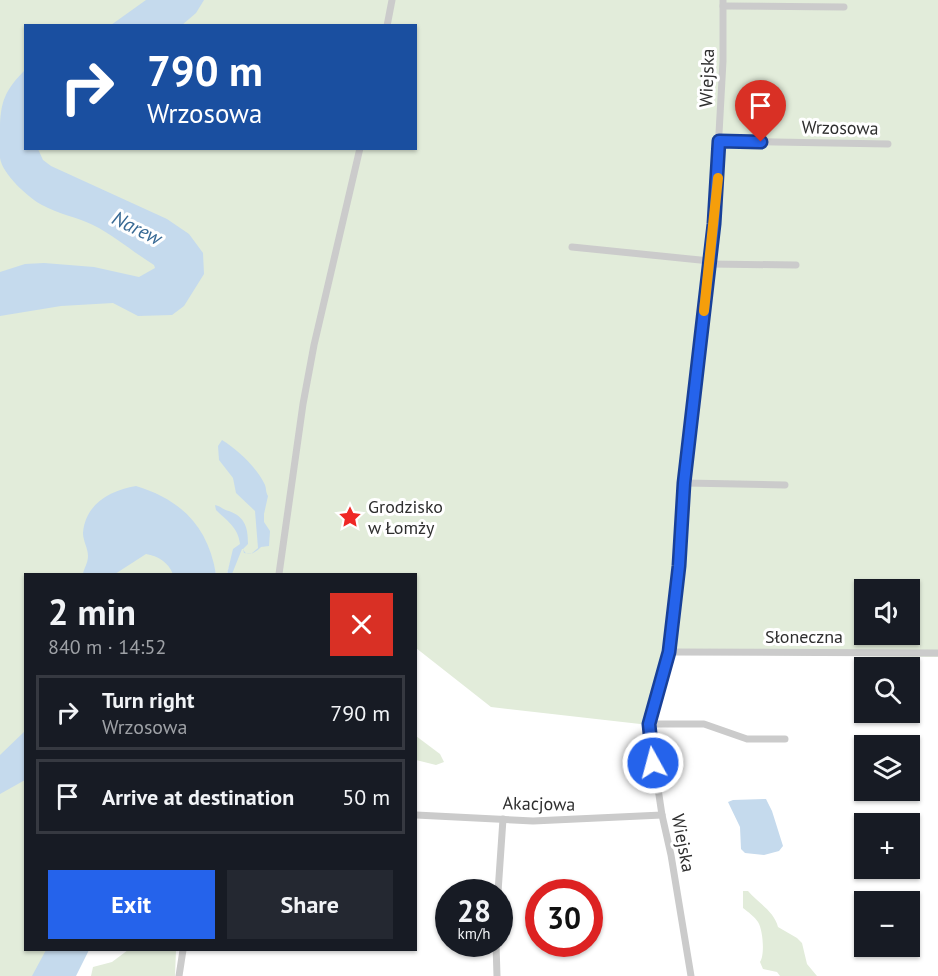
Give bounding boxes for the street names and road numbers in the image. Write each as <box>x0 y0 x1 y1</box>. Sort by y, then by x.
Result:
street label: Wiejska <box>694 48 719 108</box>
street label: Wrzosowa <box>801 115 879 140</box>
street label: Słoneczna <box>765 625 843 648</box>
street label: Akacjowa <box>503 791 576 816</box>
street label: Wiejska <box>667 812 700 874</box>

